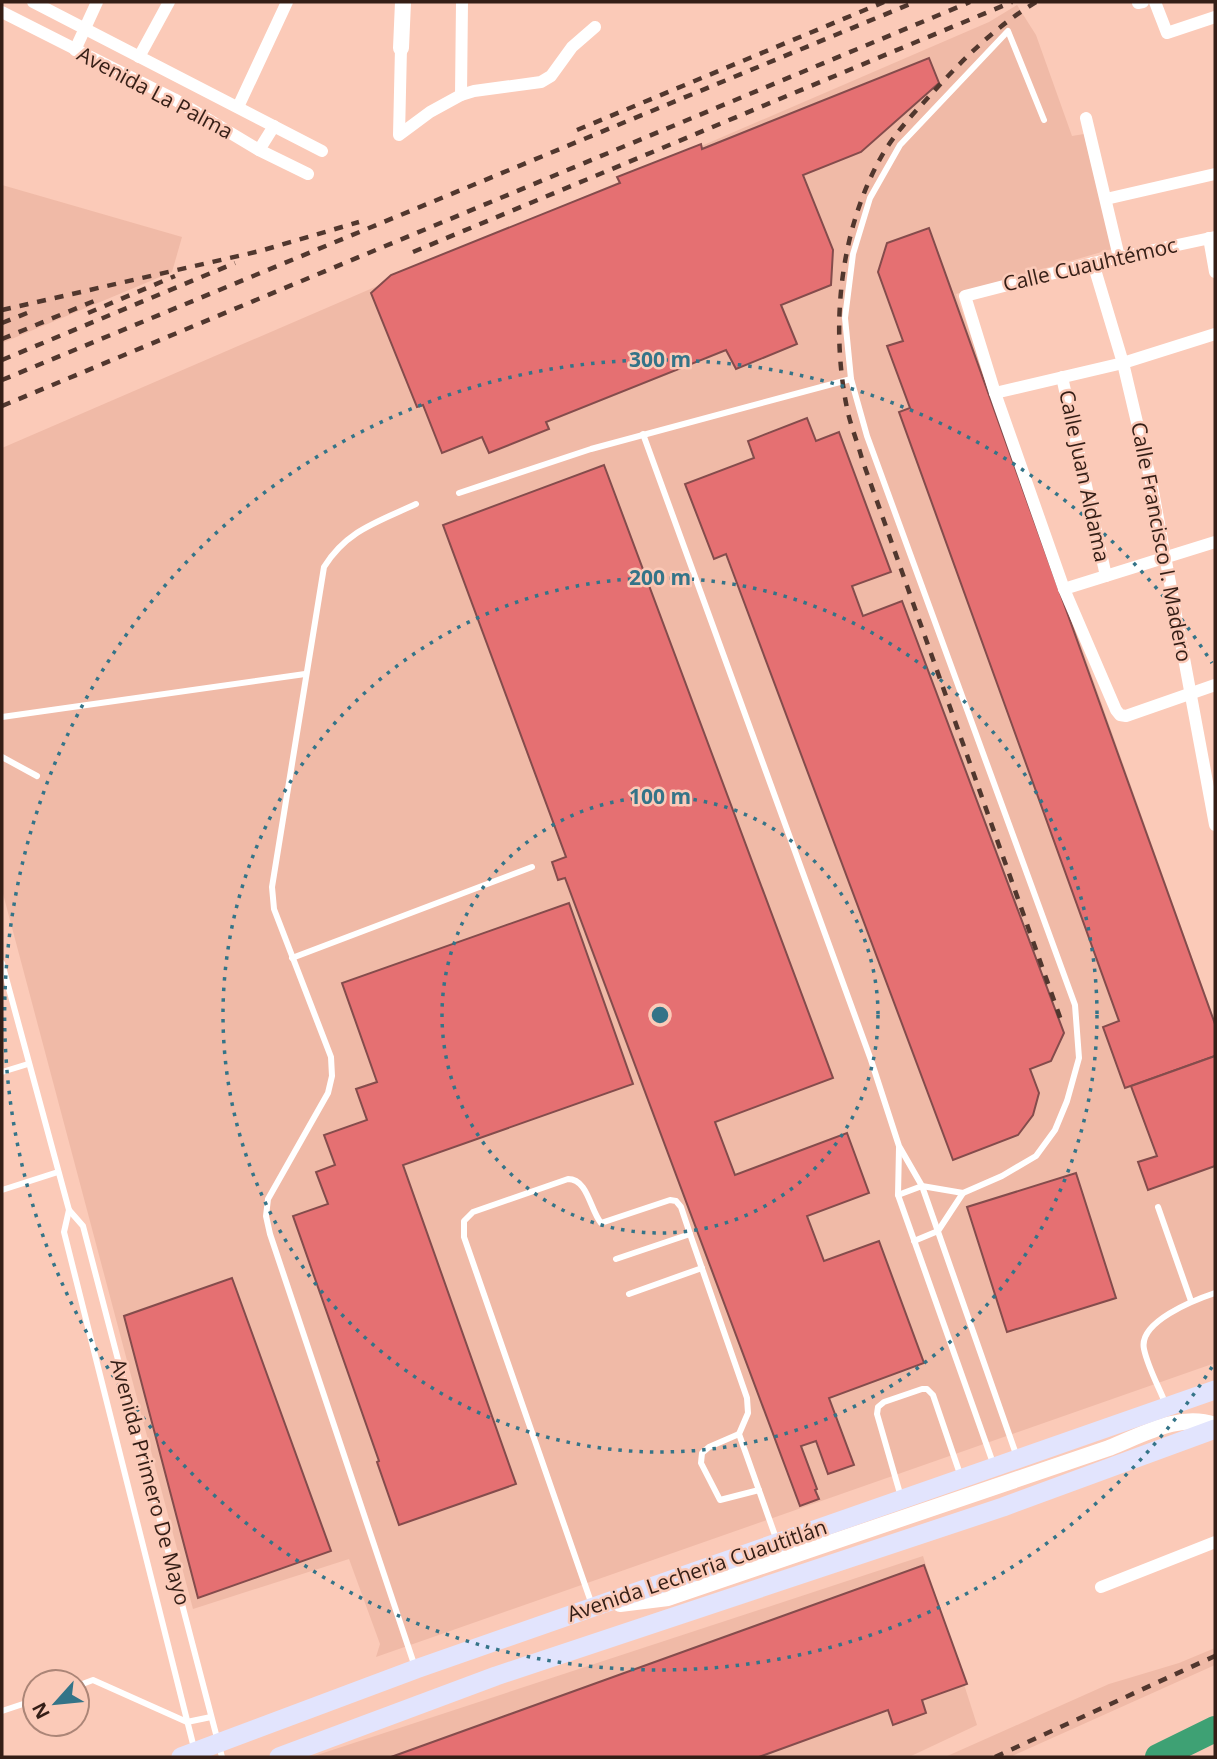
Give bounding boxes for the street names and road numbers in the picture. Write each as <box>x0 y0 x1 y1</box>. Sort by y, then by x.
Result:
street label: Avenida La Palma <box>73 39 238 145</box>
street label: Calle Cuauhtémoc <box>1000 230 1179 298</box>
street label: Calle Juan Aldama <box>1053 387 1117 565</box>
street label: Calle Francisco I. Madero <box>1125 420 1199 664</box>
street label: Avenida Primero De Mayo <box>105 1355 197 1608</box>
street label: Avenida Lecheria Cuautitlán <box>563 1512 830 1628</box>

